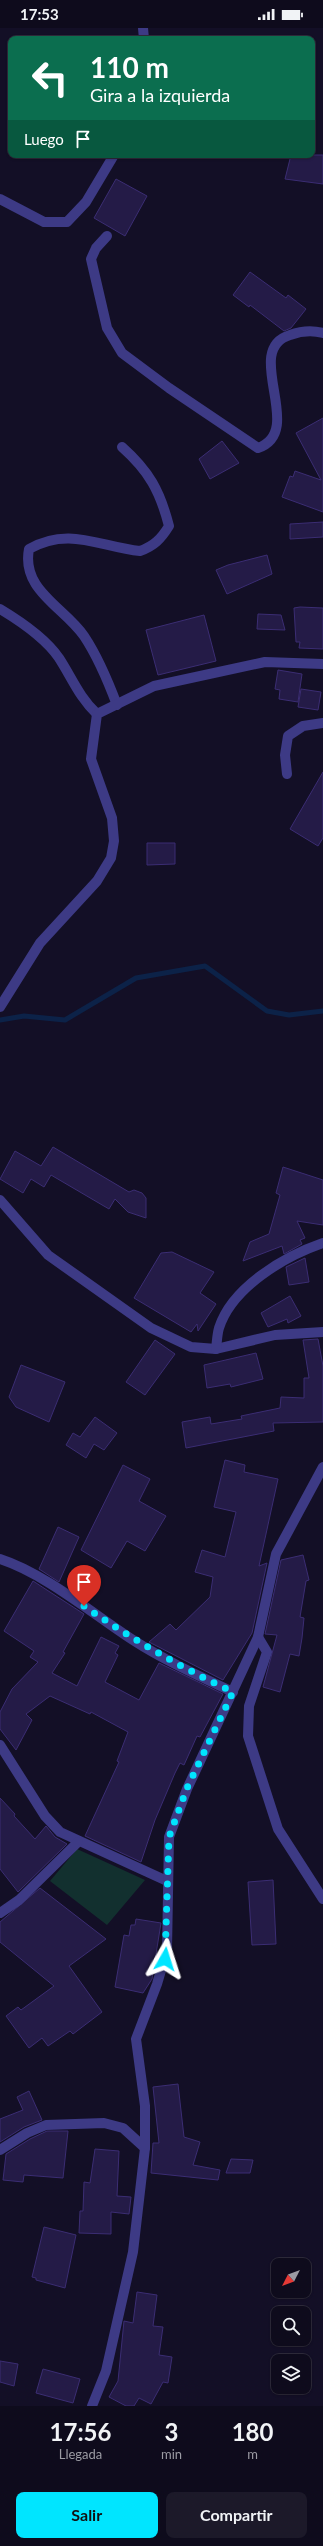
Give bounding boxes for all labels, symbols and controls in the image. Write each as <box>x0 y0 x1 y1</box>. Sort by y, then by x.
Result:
text: 17:53 <box>20 5 59 23</box>
text: 110 m <box>90 50 169 84</box>
icon: left <box>24 52 76 104</box>
text: Gira a la izquierda <box>90 84 230 106</box>
icon: arrive <box>72 128 94 150</box>
text: Luego <box>24 130 64 148</box>
pin <box>67 1565 101 1606</box>
icon: arrive <box>73 1571 95 1593</box>
position arrow <box>144 1938 186 1980</box>
north arrow <box>271 2258 311 2298</box>
map controls <box>271 2258 311 2394</box>
button: search <box>271 2306 311 2346</box>
button: layers <box>271 2354 311 2394</box>
text: 17:56 <box>50 2417 111 2446</box>
text: 3 <box>165 2417 179 2446</box>
text: 180 <box>232 2417 273 2446</box>
text: Llegada <box>59 2446 102 2462</box>
text: min <box>161 2446 182 2462</box>
text: m <box>247 2446 258 2462</box>
button: Salir <box>16 2492 158 2538</box>
button: Compartir <box>166 2492 307 2538</box>

